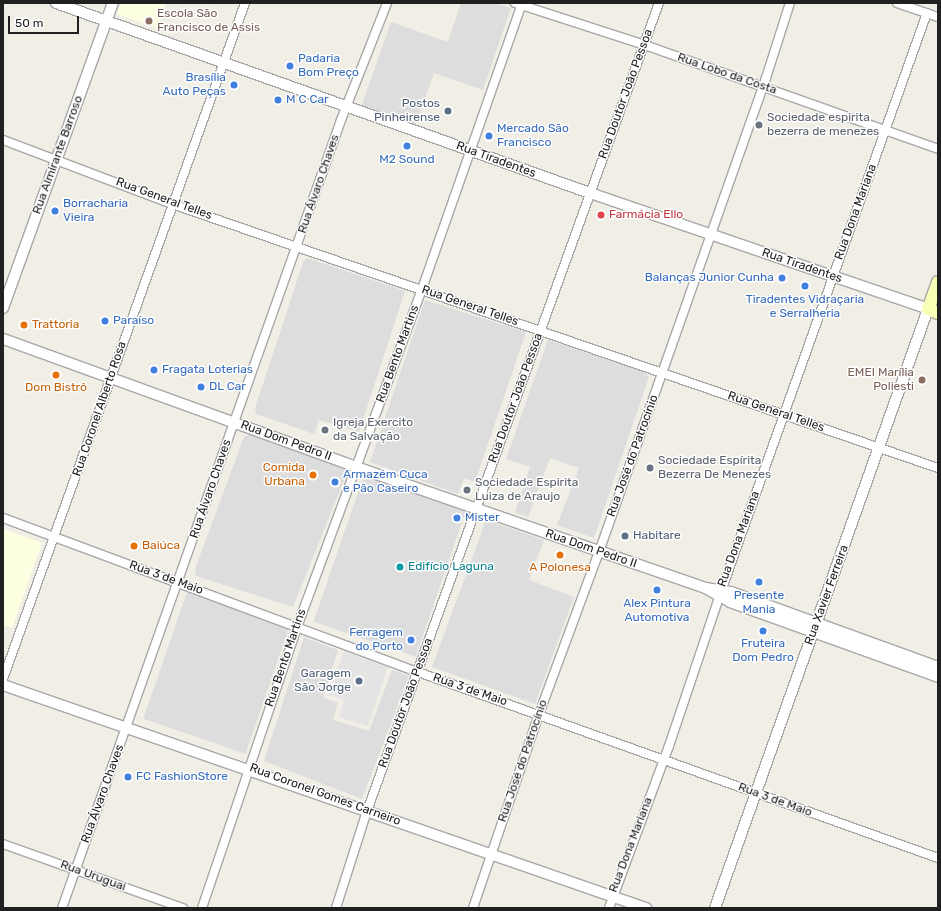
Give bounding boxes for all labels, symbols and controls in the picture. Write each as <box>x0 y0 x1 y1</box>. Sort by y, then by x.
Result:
place label: Escola São Francisco de Assis <box>157 7 260 35</box>
scale bar <box>10 8 81 34</box>
text: 50 m <box>15 16 43 30</box>
marker: Escola São Francisco de Assis <box>144 16 154 26</box>
street label: Rua Doutor João Pessoa <box>596 27 656 161</box>
street label: Rua Lobo da Costa <box>675 50 779 98</box>
place label: Padaria Bom Preço <box>298 52 359 80</box>
marker: Padaria Bom Preço <box>285 61 295 71</box>
place label: Brasília Auto Peças <box>163 71 226 99</box>
marker: Brasília Auto Peças <box>229 80 239 90</box>
place label: M C Car <box>286 93 329 107</box>
street label: Rua Almirante Barroso <box>30 94 86 216</box>
marker: M C Car <box>273 95 283 105</box>
place label: Postos Pinheirense <box>374 97 440 125</box>
marker: Postos Pinheirense <box>443 106 453 116</box>
place label: Sociedade espirita bezerra de menezes <box>767 111 879 139</box>
marker: Sociedade espirita bezerra de menezes <box>754 120 764 130</box>
place label: Mercado São Francisco <box>497 122 569 150</box>
marker: Mercado São Francisco <box>484 131 494 141</box>
street label: Rua Álvaro Chaves <box>295 133 343 235</box>
street label: Rua Tiradentes <box>454 139 538 181</box>
marker: M2 Sound <box>402 141 412 151</box>
place label: M2 Sound <box>379 153 435 167</box>
street label: Rua Dona Mariana <box>832 162 880 262</box>
street label: Rua General Telles <box>114 175 214 223</box>
place label: Borracharia Vieira <box>63 197 128 225</box>
marker: Borracharia Vieira <box>50 206 60 216</box>
place label: Farmácia Ello <box>609 208 683 222</box>
marker: Farmácia Ello <box>596 210 606 220</box>
street label: Rua Tiradentes <box>760 245 844 287</box>
place label: Balanças Junior Cunha <box>644 271 774 285</box>
marker: Balanças Junior Cunha <box>777 273 787 283</box>
marker: Tiradentes Vidraçaria e Serralheria <box>800 281 810 291</box>
street label: Rua General Telles <box>420 283 520 329</box>
place label: Tiradentes Vidraçaria e Serralheria <box>746 293 864 321</box>
street label: Rua Bento Martins <box>374 303 422 405</box>
place label: Paraíso <box>113 314 154 328</box>
marker: Paraíso <box>100 316 110 326</box>
place label: Trattoria <box>32 318 79 332</box>
marker: Trattoria <box>19 320 29 330</box>
street label: Rua Doutor João Pessoa <box>486 331 546 465</box>
street label: Rua Coronel Alberto Rosa <box>70 340 130 478</box>
place label: Fragata Loterias <box>162 363 253 377</box>
marker: Fragata Loterias <box>149 365 159 375</box>
place label: EMEI Marília Poliesti <box>848 366 914 394</box>
marker: Dom Bistrô <box>51 370 61 380</box>
marker: EMEI Marília Poliesti <box>917 375 927 385</box>
place label: DL Car <box>209 380 246 394</box>
place label: Dom Bistrô <box>25 381 87 395</box>
marker: DL Car <box>196 382 206 392</box>
street label: Rua General Telles <box>726 389 826 435</box>
street label: Rua José do Patrocínio <box>604 393 662 519</box>
place label: Igreja Exercito da Salvação <box>333 416 413 444</box>
street label: Rua Dom Pedro II <box>239 418 333 464</box>
marker: Igreja Exercito da Salvação <box>320 425 330 435</box>
street label: Rua Álvaro Chaves <box>187 438 235 540</box>
place label: Sociedade Espírita Bezerra De Menezes <box>658 454 771 482</box>
place label: Comida Urbana <box>263 461 305 489</box>
marker: Sociedade Espírita Bezerra De Menezes <box>645 463 655 473</box>
place label: Armazém Cuca e Pão Caseiro <box>343 468 428 496</box>
marker: Comida Urbana <box>308 470 318 480</box>
place label: Sociedade Espirita Luiza de Araujo <box>475 476 578 504</box>
marker: Armazém Cuca e Pão Caseiro <box>330 477 340 487</box>
marker: Sociedade Espirita Luiza de Araujo <box>462 485 472 495</box>
street label: Rua Dona Mariana <box>715 489 763 589</box>
place label: Mister <box>465 511 500 525</box>
marker: Mister <box>452 513 462 523</box>
street label: Rua Dom Pedro II <box>543 527 639 571</box>
place label: Habitare <box>633 529 681 543</box>
marker: Habitare <box>620 531 630 541</box>
place label: Baiúca <box>142 539 180 553</box>
marker: Baiúca <box>129 541 139 551</box>
street label: Rua Xavier Ferreira <box>802 543 852 647</box>
marker: A Polonesa <box>555 550 565 560</box>
street label: Rua 3 de Maio <box>127 558 205 598</box>
place label: Edifício Laguna <box>408 560 494 574</box>
place label: A Polonesa <box>529 561 591 575</box>
marker: Edifício Laguna <box>395 562 405 572</box>
marker: Presente Mania <box>754 577 764 587</box>
marker: Alex Pintura Automotiva <box>652 585 662 595</box>
place label: Presente Mania <box>734 589 784 617</box>
place label: Alex Pintura Automotiva <box>623 597 691 625</box>
street label: Rua Bento Martins <box>262 607 310 709</box>
place label: Ferragem do Porto <box>349 626 403 654</box>
marker: Fruteira Dom Pedro <box>758 626 768 636</box>
marker: Ferragem do Porto <box>406 635 416 645</box>
street label: Rua Doutor João Pessoa <box>376 636 436 770</box>
place label: Fruteira Dom Pedro <box>732 637 794 665</box>
place label: Garagem São Jorge <box>294 667 351 695</box>
street label: Rua 3 de Maio <box>431 671 509 709</box>
marker: Garagem São Jorge <box>354 676 364 686</box>
street label: Rua José do Patrocínio <box>495 698 551 824</box>
street label: Rua Álvaro Chaves <box>78 743 128 845</box>
street label: Rua Coronel Gomes Carneiro <box>248 761 402 829</box>
place label: FC FashionStore <box>136 770 228 784</box>
marker: FC FashionStore <box>123 772 133 782</box>
street label: Rua 3 de Maio <box>736 780 814 820</box>
street label: Rua Dona Mariana <box>606 795 656 895</box>
street label: Rua Uruguai <box>58 857 128 895</box>

